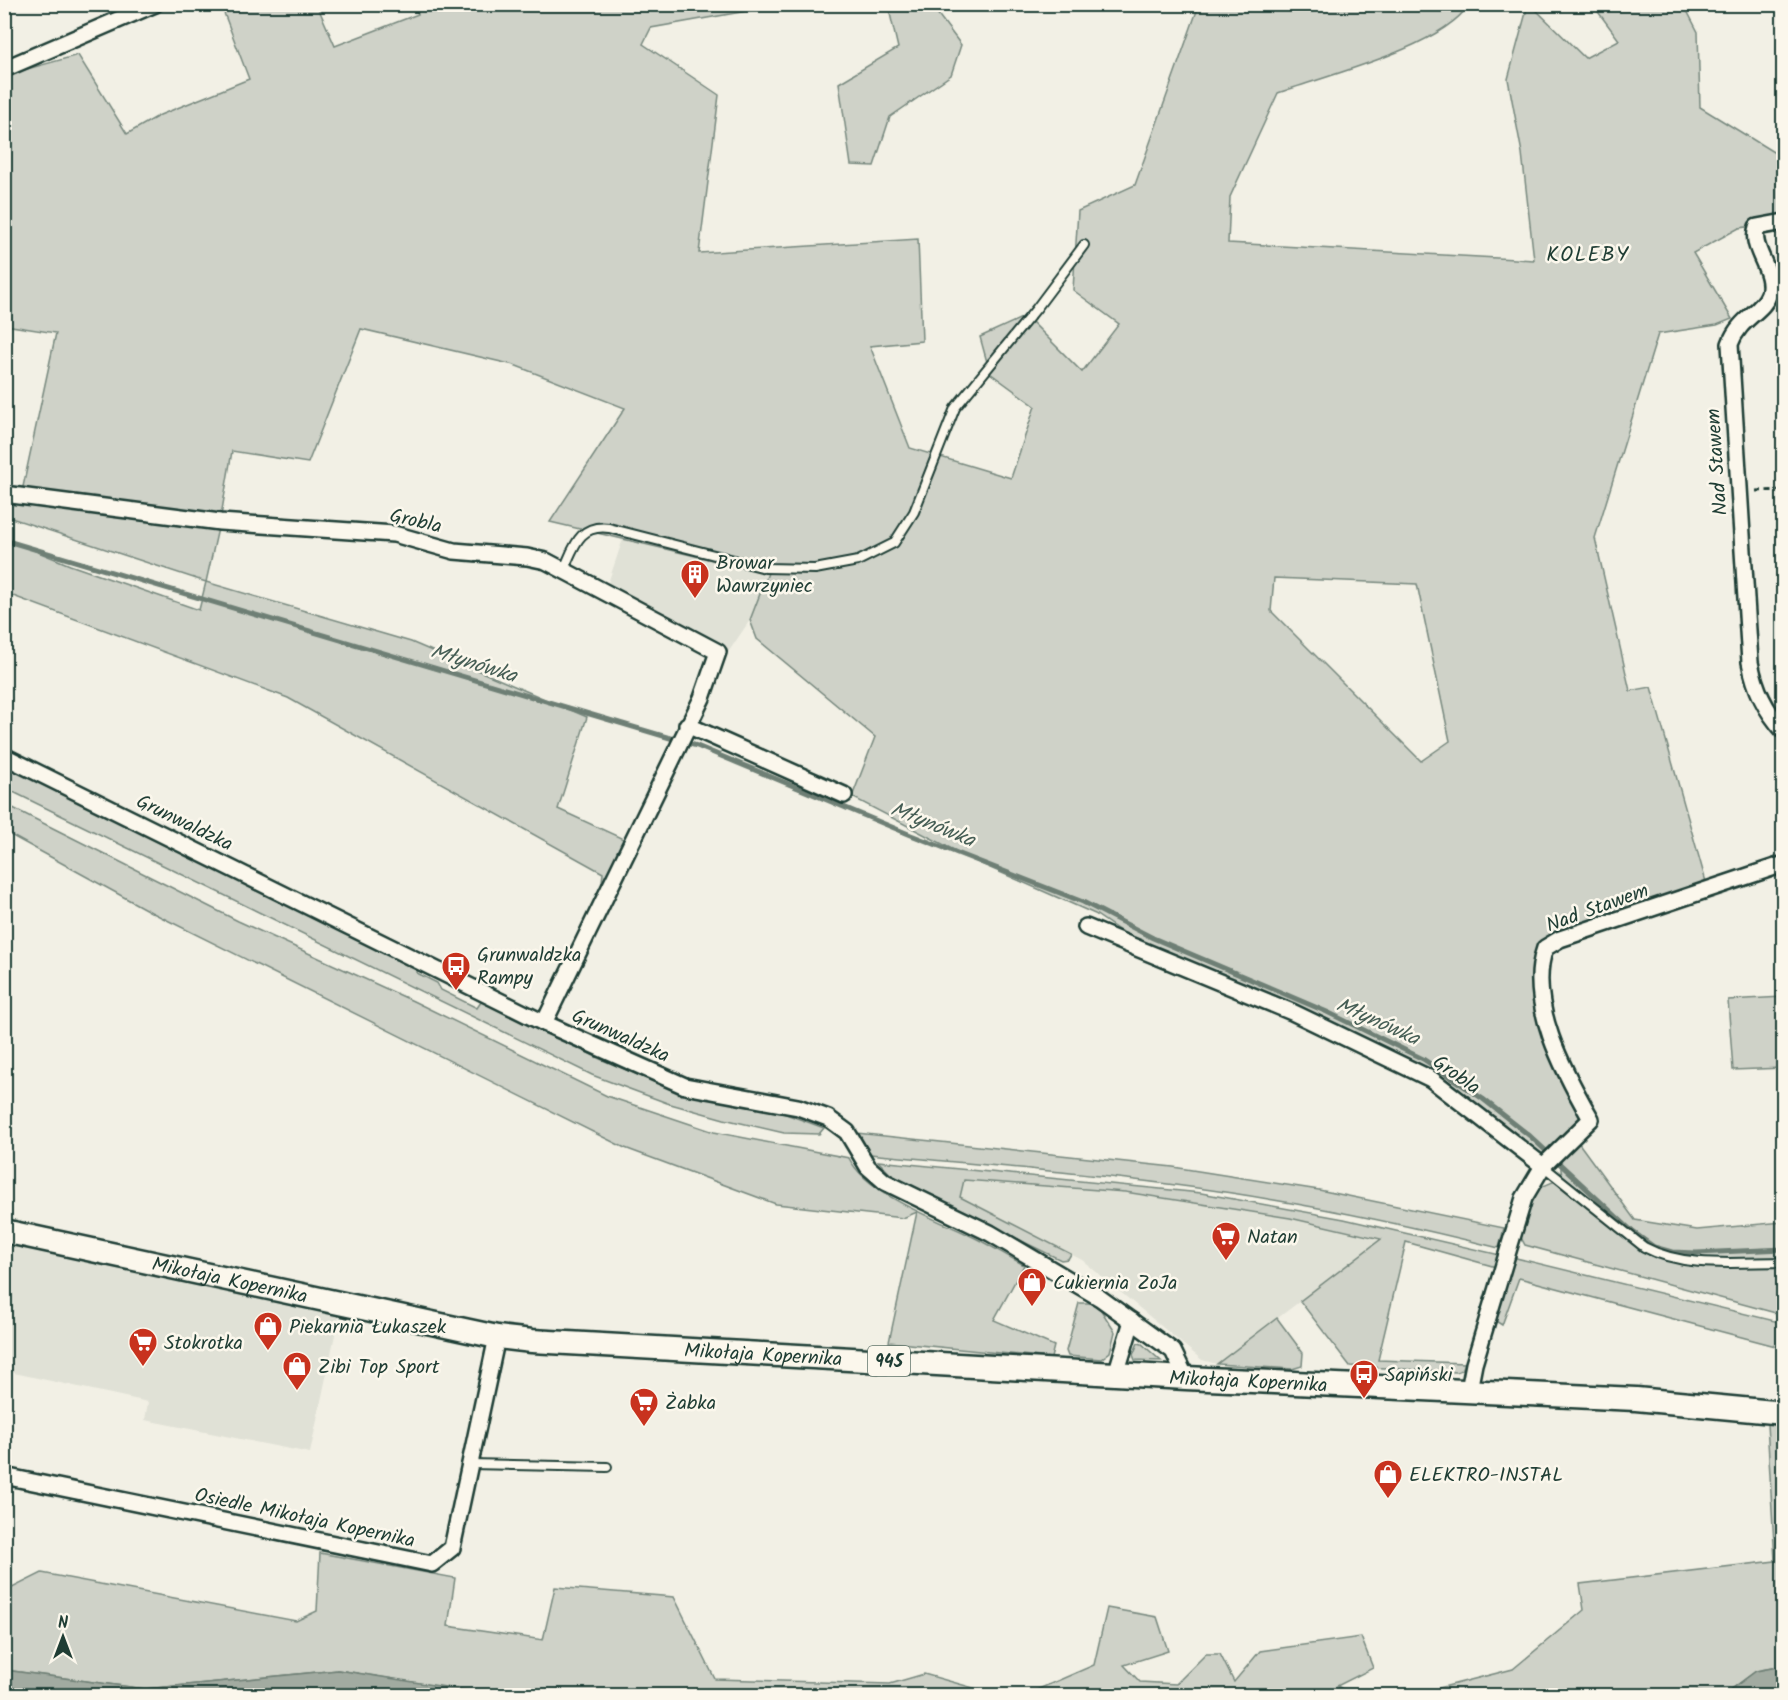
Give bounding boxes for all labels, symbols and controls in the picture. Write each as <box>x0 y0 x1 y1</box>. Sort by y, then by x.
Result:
district label: KOLEBY <box>1546 239 1630 272</box>
street label: Nad Stawem <box>1698 407 1738 516</box>
street label: Grobla <box>386 500 445 543</box>
place label: Browar Wawrzyniec <box>716 548 813 603</box>
building icon: Browar Wawrzyniec <box>679 558 711 600</box>
water label: Młynówka <box>426 636 522 693</box>
street label: Grunwaldzka <box>130 787 238 861</box>
water label: Młynówka <box>885 794 981 858</box>
street label: Nad Stawem <box>1542 876 1654 942</box>
place label: Grunwaldzka Rampy <box>477 940 581 995</box>
bus stop icon: Grunwaldzka Rampy <box>440 950 472 992</box>
water label: Młynówka <box>1330 989 1426 1056</box>
street label: Grunwaldzka <box>566 1001 674 1073</box>
street label: Grobla <box>1425 1047 1487 1104</box>
supermarket icon: Natan <box>1210 1220 1242 1262</box>
place label: Natan <box>1247 1222 1298 1254</box>
street label: Mikołaja Kopernika <box>149 1249 310 1314</box>
shop icon: Cukiernia ZoJa <box>1016 1266 1048 1308</box>
place label: Cukiernia ZoJa <box>1053 1268 1177 1300</box>
shop icon: Piekarnia Łukaszek <box>252 1310 284 1352</box>
place label: Piekarnia Łukaszek <box>289 1312 447 1344</box>
supermarket icon: Stokrotka <box>127 1326 159 1368</box>
place label: Stokrotka <box>164 1328 243 1360</box>
street label: Mikołaja Kopernika <box>683 1336 843 1377</box>
road number: 945 <box>868 1346 910 1376</box>
shop icon: Zibi Top Sport <box>281 1350 313 1392</box>
place label: Zibi Top Sport <box>318 1352 440 1384</box>
bus stop icon: Sapiński <box>1348 1358 1380 1400</box>
place label: Sapiński <box>1385 1360 1454 1392</box>
street label: Mikołaja Kopernika <box>1168 1363 1328 1403</box>
supermarket icon: Żabka <box>628 1386 660 1428</box>
place label: Żabka <box>665 1388 716 1420</box>
shop icon: ELEKTRO-INSTAL <box>1372 1458 1404 1500</box>
place label: ELEKTRO-INSTAL <box>1409 1460 1563 1492</box>
street label: Osiedle Mikołaja Kopernika <box>191 1480 418 1558</box>
north arrow <box>33 1607 93 1667</box>
text: N <box>58 1611 68 1636</box>

